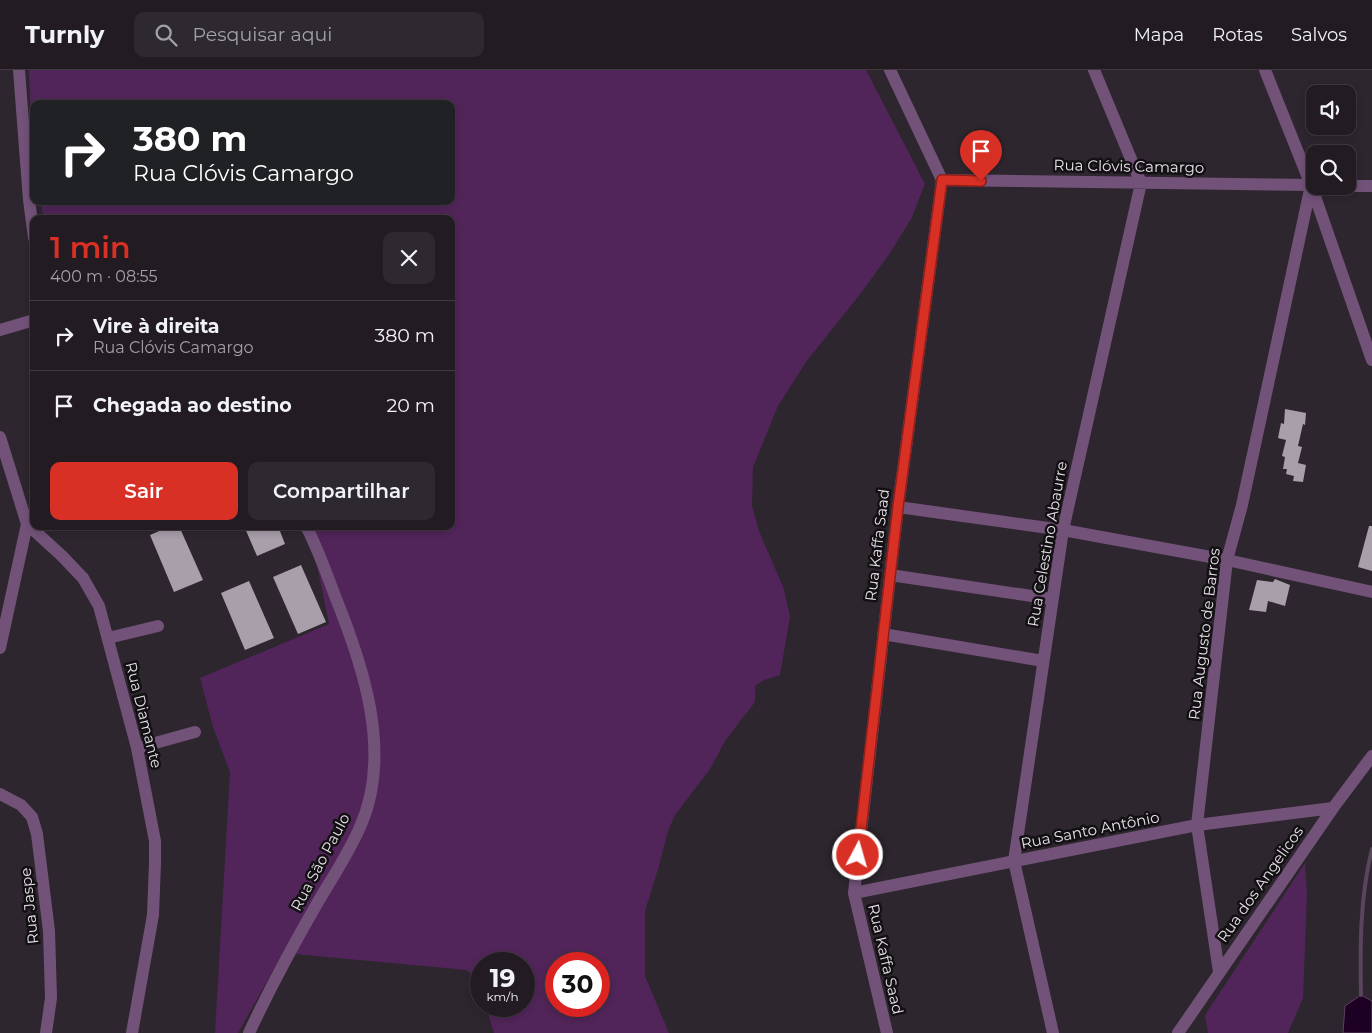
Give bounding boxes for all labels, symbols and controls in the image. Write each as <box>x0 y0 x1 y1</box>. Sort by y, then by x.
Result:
search box <box>134 12 484 57</box>
text: Turnly <box>25 20 104 49</box>
icon: search <box>152 21 180 49</box>
text: Pesquisar aqui <box>192 23 332 46</box>
text: Mapa <box>1134 24 1184 46</box>
text: Rotas <box>1212 24 1263 46</box>
text: Salvos <box>1291 24 1347 46</box>
map controls <box>1306 85 1356 195</box>
button: sound <box>1306 85 1356 135</box>
text: 380 m <box>133 117 247 160</box>
icon: right <box>50 120 115 185</box>
pin <box>960 130 1002 181</box>
icon: arrive <box>967 137 995 165</box>
button: search <box>1306 145 1356 195</box>
street label: Rua Clóvis Camargo <box>1054 155 1204 177</box>
text: Rua Clóvis Camargo <box>133 160 354 187</box>
text: 1 min <box>50 229 131 266</box>
button: close <box>383 232 435 284</box>
text: 400 m · 08:55 <box>50 267 158 286</box>
text: Vire à direita <box>93 315 220 338</box>
icon: right <box>50 322 78 350</box>
text: 380 m <box>374 324 435 347</box>
text: Rua Clóvis Camargo <box>93 338 254 357</box>
icon: arrive <box>50 392 78 420</box>
text: Chegada ao destino <box>93 394 292 417</box>
text: 20 m <box>387 394 435 417</box>
street label: Rua Celestino Abaurre <box>1023 460 1071 628</box>
button: Sair <box>50 462 238 520</box>
button: Compartilhar <box>248 462 435 520</box>
street label: Rua Kaffa Saad <box>861 488 893 602</box>
street label: Rua Augusto de Barros <box>1184 547 1224 721</box>
street label: Rua Diamante <box>122 660 166 770</box>
street label: Rua Santo Antônio <box>1019 807 1161 853</box>
street label: Rua São Paulo <box>286 810 354 914</box>
street label: Rua dos Angelicos <box>1213 822 1307 946</box>
position arrow <box>831 828 883 880</box>
street label: Rua Jaspe <box>16 867 42 945</box>
street label: Rua Kaffa Saad <box>864 902 908 1016</box>
speed limit sign: 30 <box>545 952 610 1017</box>
text: 19 <box>490 963 515 993</box>
text: km/h <box>486 989 519 1004</box>

